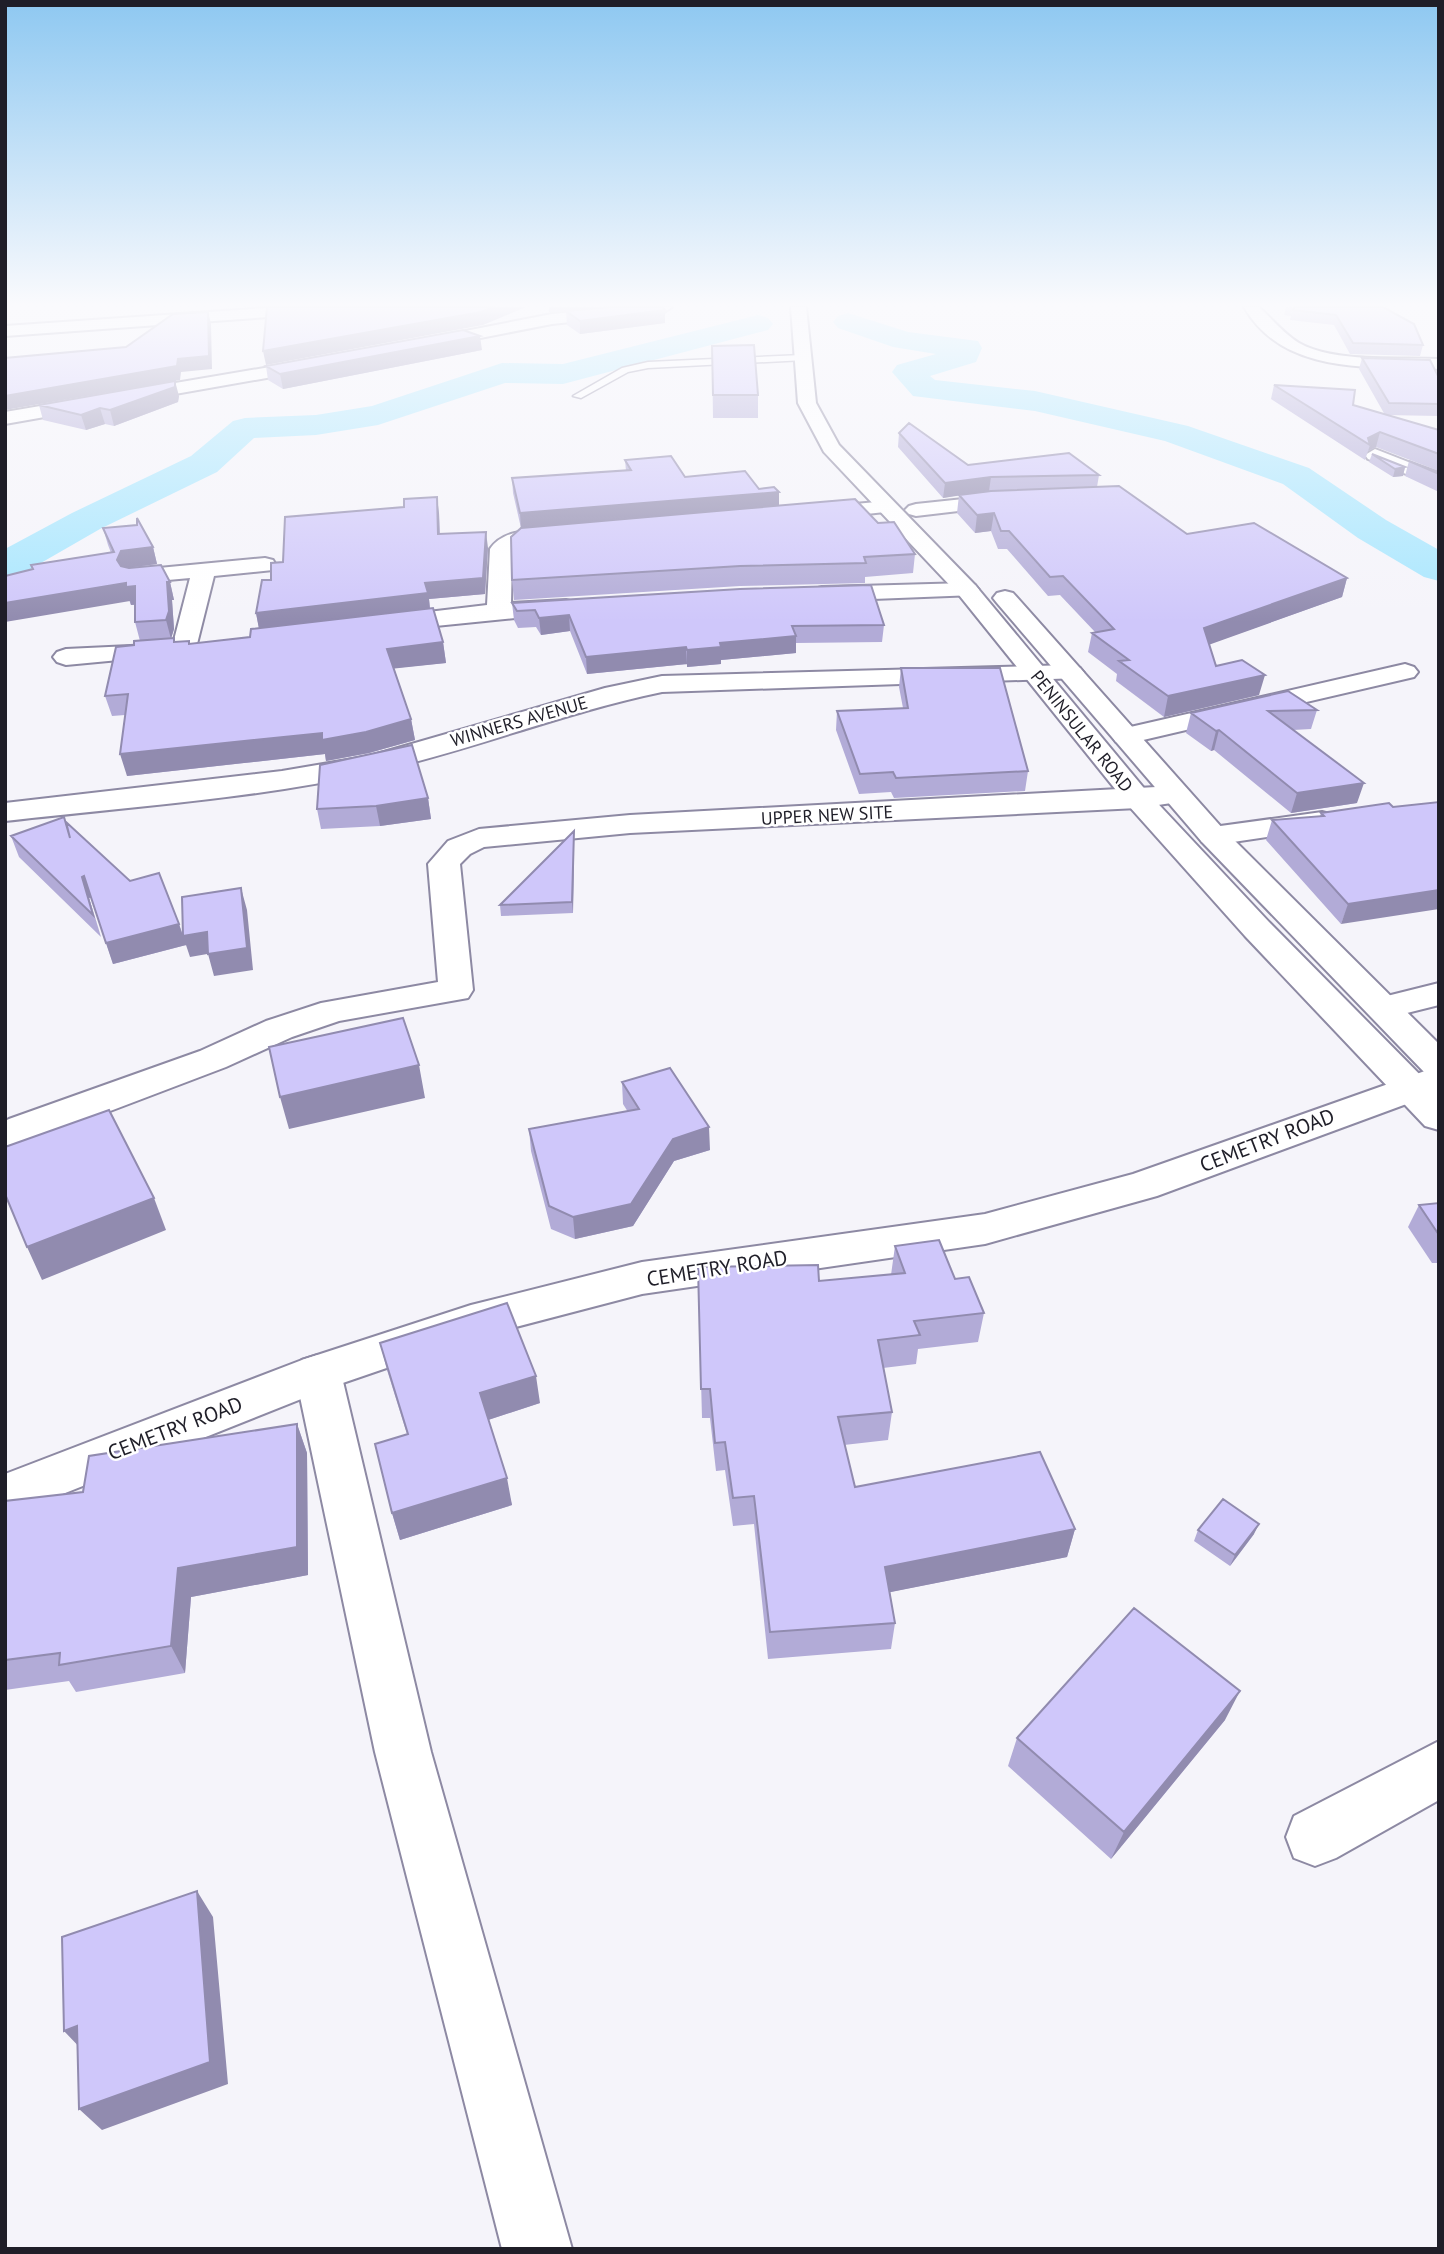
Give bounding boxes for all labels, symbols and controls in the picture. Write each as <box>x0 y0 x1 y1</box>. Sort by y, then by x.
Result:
street label: PENINSULAR ROAD <box>1026 665 1138 797</box>
street label: WINNERS AVENUE <box>448 690 590 752</box>
street label: UPPER NEW SITE <box>760 800 894 830</box>
street label: CEMETRY ROAD <box>1196 1102 1338 1178</box>
street label: CEMETRY ROAD <box>645 1244 789 1292</box>
street label: CEMETRY ROAD <box>104 1390 246 1466</box>

